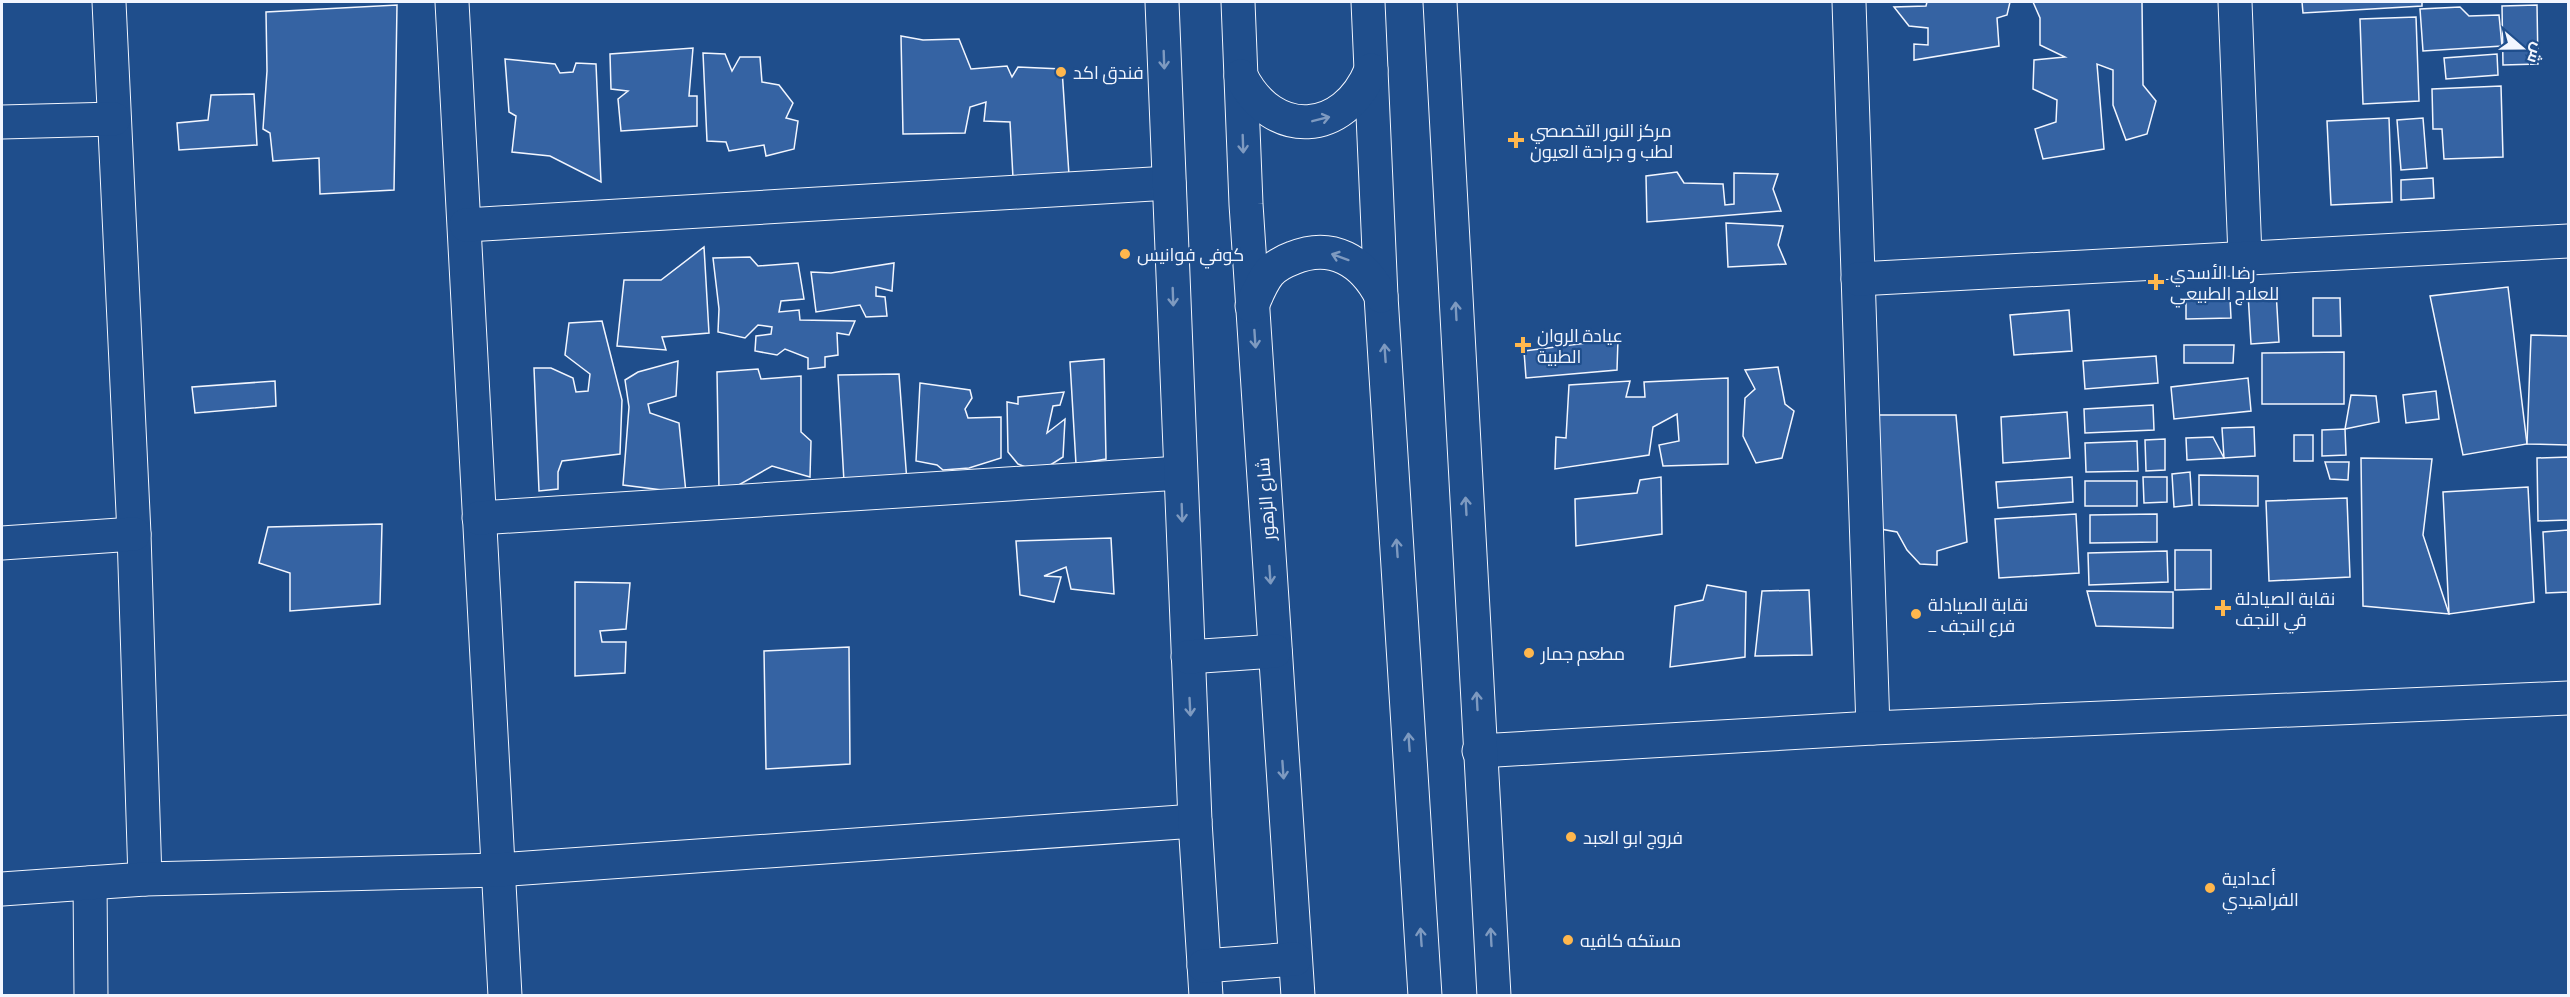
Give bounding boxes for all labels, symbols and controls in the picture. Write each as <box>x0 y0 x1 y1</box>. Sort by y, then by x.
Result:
north arrow <box>2492 18 2552 78</box>
text: ش <box>2523 40 2549 66</box>
one-way arrow <box>1158 49 1170 69</box>
place label: فندق اكد <box>1073 61 1144 85</box>
marker: فندق اكد <box>1054 65 1068 79</box>
one-way arrow <box>1311 112 1330 124</box>
place label: مركز النور التخصصي لطب و جراحة العيون <box>1530 119 1673 163</box>
marker: مركز النور التخصصي لطب و جراحة العيون <box>1507 131 1525 149</box>
one-way arrow <box>1238 133 1249 153</box>
place label: كوفي فوانيس <box>1137 243 1244 269</box>
marker: كوفي فوانيس <box>1118 247 1132 261</box>
one-way arrow <box>1332 251 1350 262</box>
place label: رضا الأسدي للعلاج الطبيعي <box>2170 261 2279 308</box>
marker: رضا الأسدي للعلاج الطبيعي <box>2147 273 2165 291</box>
one-way arrow <box>1168 286 1179 306</box>
one-way arrow <box>1450 302 1461 322</box>
place label: عيادة الروان الطبية <box>1537 324 1623 367</box>
one-way arrow <box>1249 328 1260 348</box>
marker: عيادة الروان الطبية <box>1514 336 1532 354</box>
one-way arrow <box>1379 344 1390 364</box>
street label: شارع الزهور <box>1251 457 1281 542</box>
one-way arrow <box>1461 496 1472 516</box>
one-way arrow <box>1176 502 1188 522</box>
one-way arrow <box>1391 538 1402 558</box>
one-way arrow <box>1265 565 1276 585</box>
place label: نقابة الصيادلة في النجف <box>2235 587 2335 634</box>
place label: نقابة الصيادلة _ فرع النجف <box>1928 593 2028 638</box>
marker: نقابة الصيادلة في النجف <box>2216 601 2230 615</box>
marker: نقابة الصيادلة _ فرع النجف <box>1909 607 1923 621</box>
place label: مطعم جمار <box>1540 642 1625 666</box>
marker: مطعم جمار <box>1522 646 1536 660</box>
one-way arrow <box>1471 691 1482 711</box>
one-way arrow <box>1184 697 1195 717</box>
one-way arrow <box>1403 733 1414 753</box>
one-way arrow <box>1277 759 1288 779</box>
place label: فروج ابو العبد <box>1583 826 1683 850</box>
marker: فروج ابو العبد <box>1564 830 1578 844</box>
place label: أعدادية الفراهيدي <box>2222 867 2299 914</box>
marker: أعدادية الفراهيدي <box>2203 881 2217 895</box>
one-way arrow <box>1415 928 1426 948</box>
one-way arrow <box>1485 928 1496 948</box>
place label: مستكه كافيه <box>1580 929 1681 951</box>
marker: مستكه كافيه <box>1561 933 1575 947</box>

